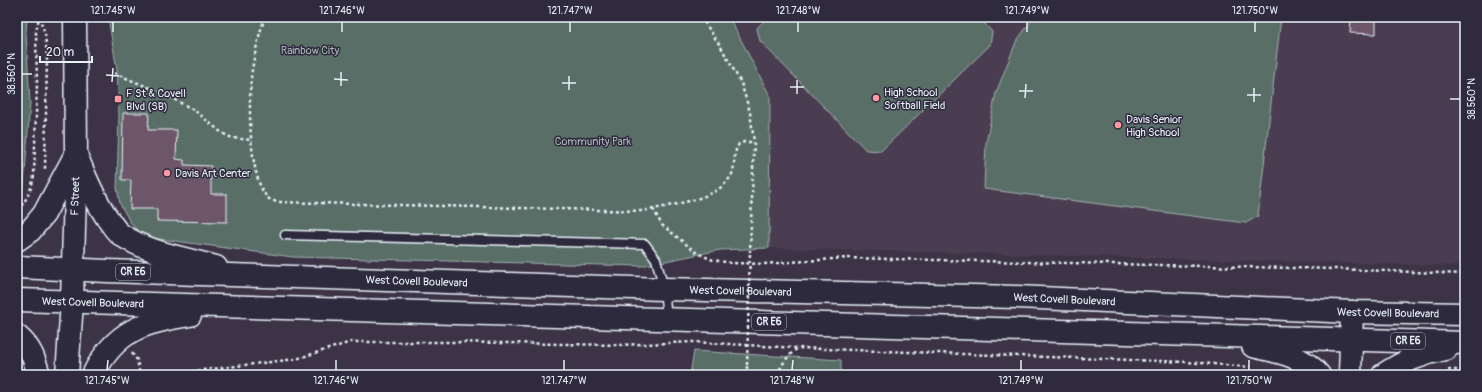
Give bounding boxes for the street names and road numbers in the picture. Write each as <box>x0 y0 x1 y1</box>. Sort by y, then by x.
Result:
street label: F Street <box>68 176 82 216</box>
road number: CR E6 <box>116 264 150 280</box>
street label: West Covell Boulevard <box>365 273 468 289</box>
street label: West Covell Boulevard <box>689 283 792 298</box>
street label: West Covell Boulevard <box>1013 290 1116 308</box>
street label: West Covell Boulevard <box>42 294 144 310</box>
street label: West Covell Boulevard <box>1337 305 1439 320</box>
road number: CR E6 <box>752 314 786 330</box>
road number: CR E6 <box>1391 333 1425 349</box>

